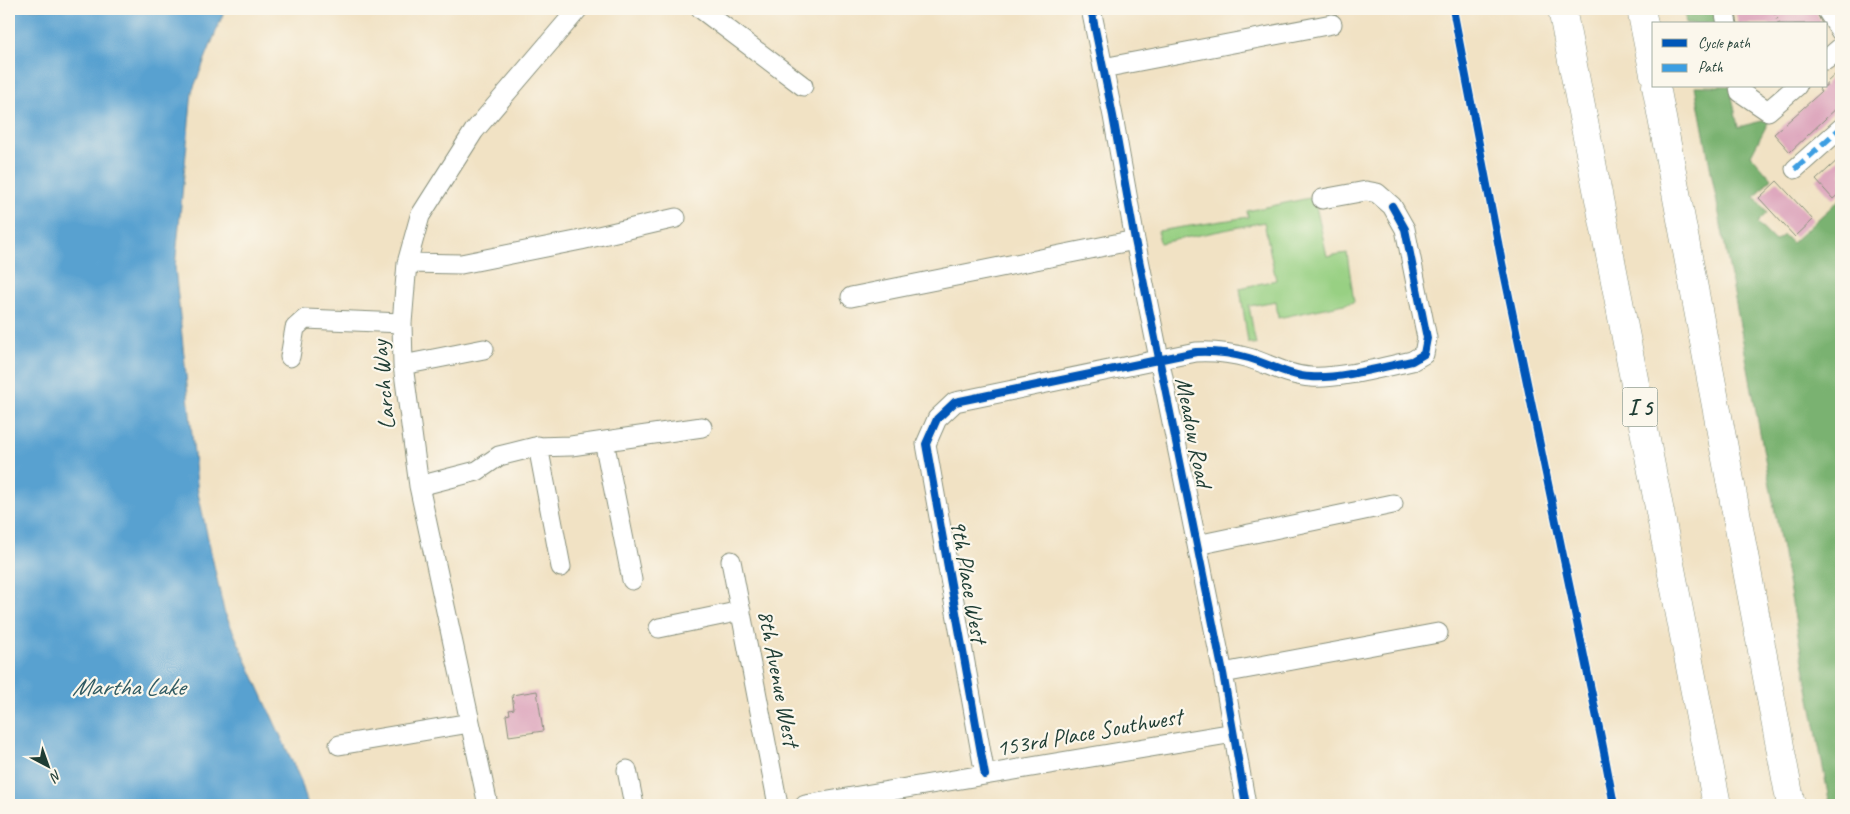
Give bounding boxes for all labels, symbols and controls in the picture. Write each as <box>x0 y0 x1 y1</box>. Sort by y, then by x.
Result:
legend <box>1652 22 1828 88</box>
text: Cycle path <box>1698 34 1750 53</box>
text: Path <box>1698 58 1724 77</box>
street label: Larch Way <box>364 337 402 431</box>
street label: Meadow Road <box>1169 375 1220 493</box>
road number: I 5 <box>1622 388 1658 427</box>
street label: 9th Place West <box>943 517 995 648</box>
street label: 8th Avenue West <box>751 607 807 752</box>
water label: Martha Lake <box>72 671 188 703</box>
street label: 153rd Place Southwest <box>994 700 1187 763</box>
north arrow <box>22 742 72 792</box>
text: N <box>46 766 65 786</box>

